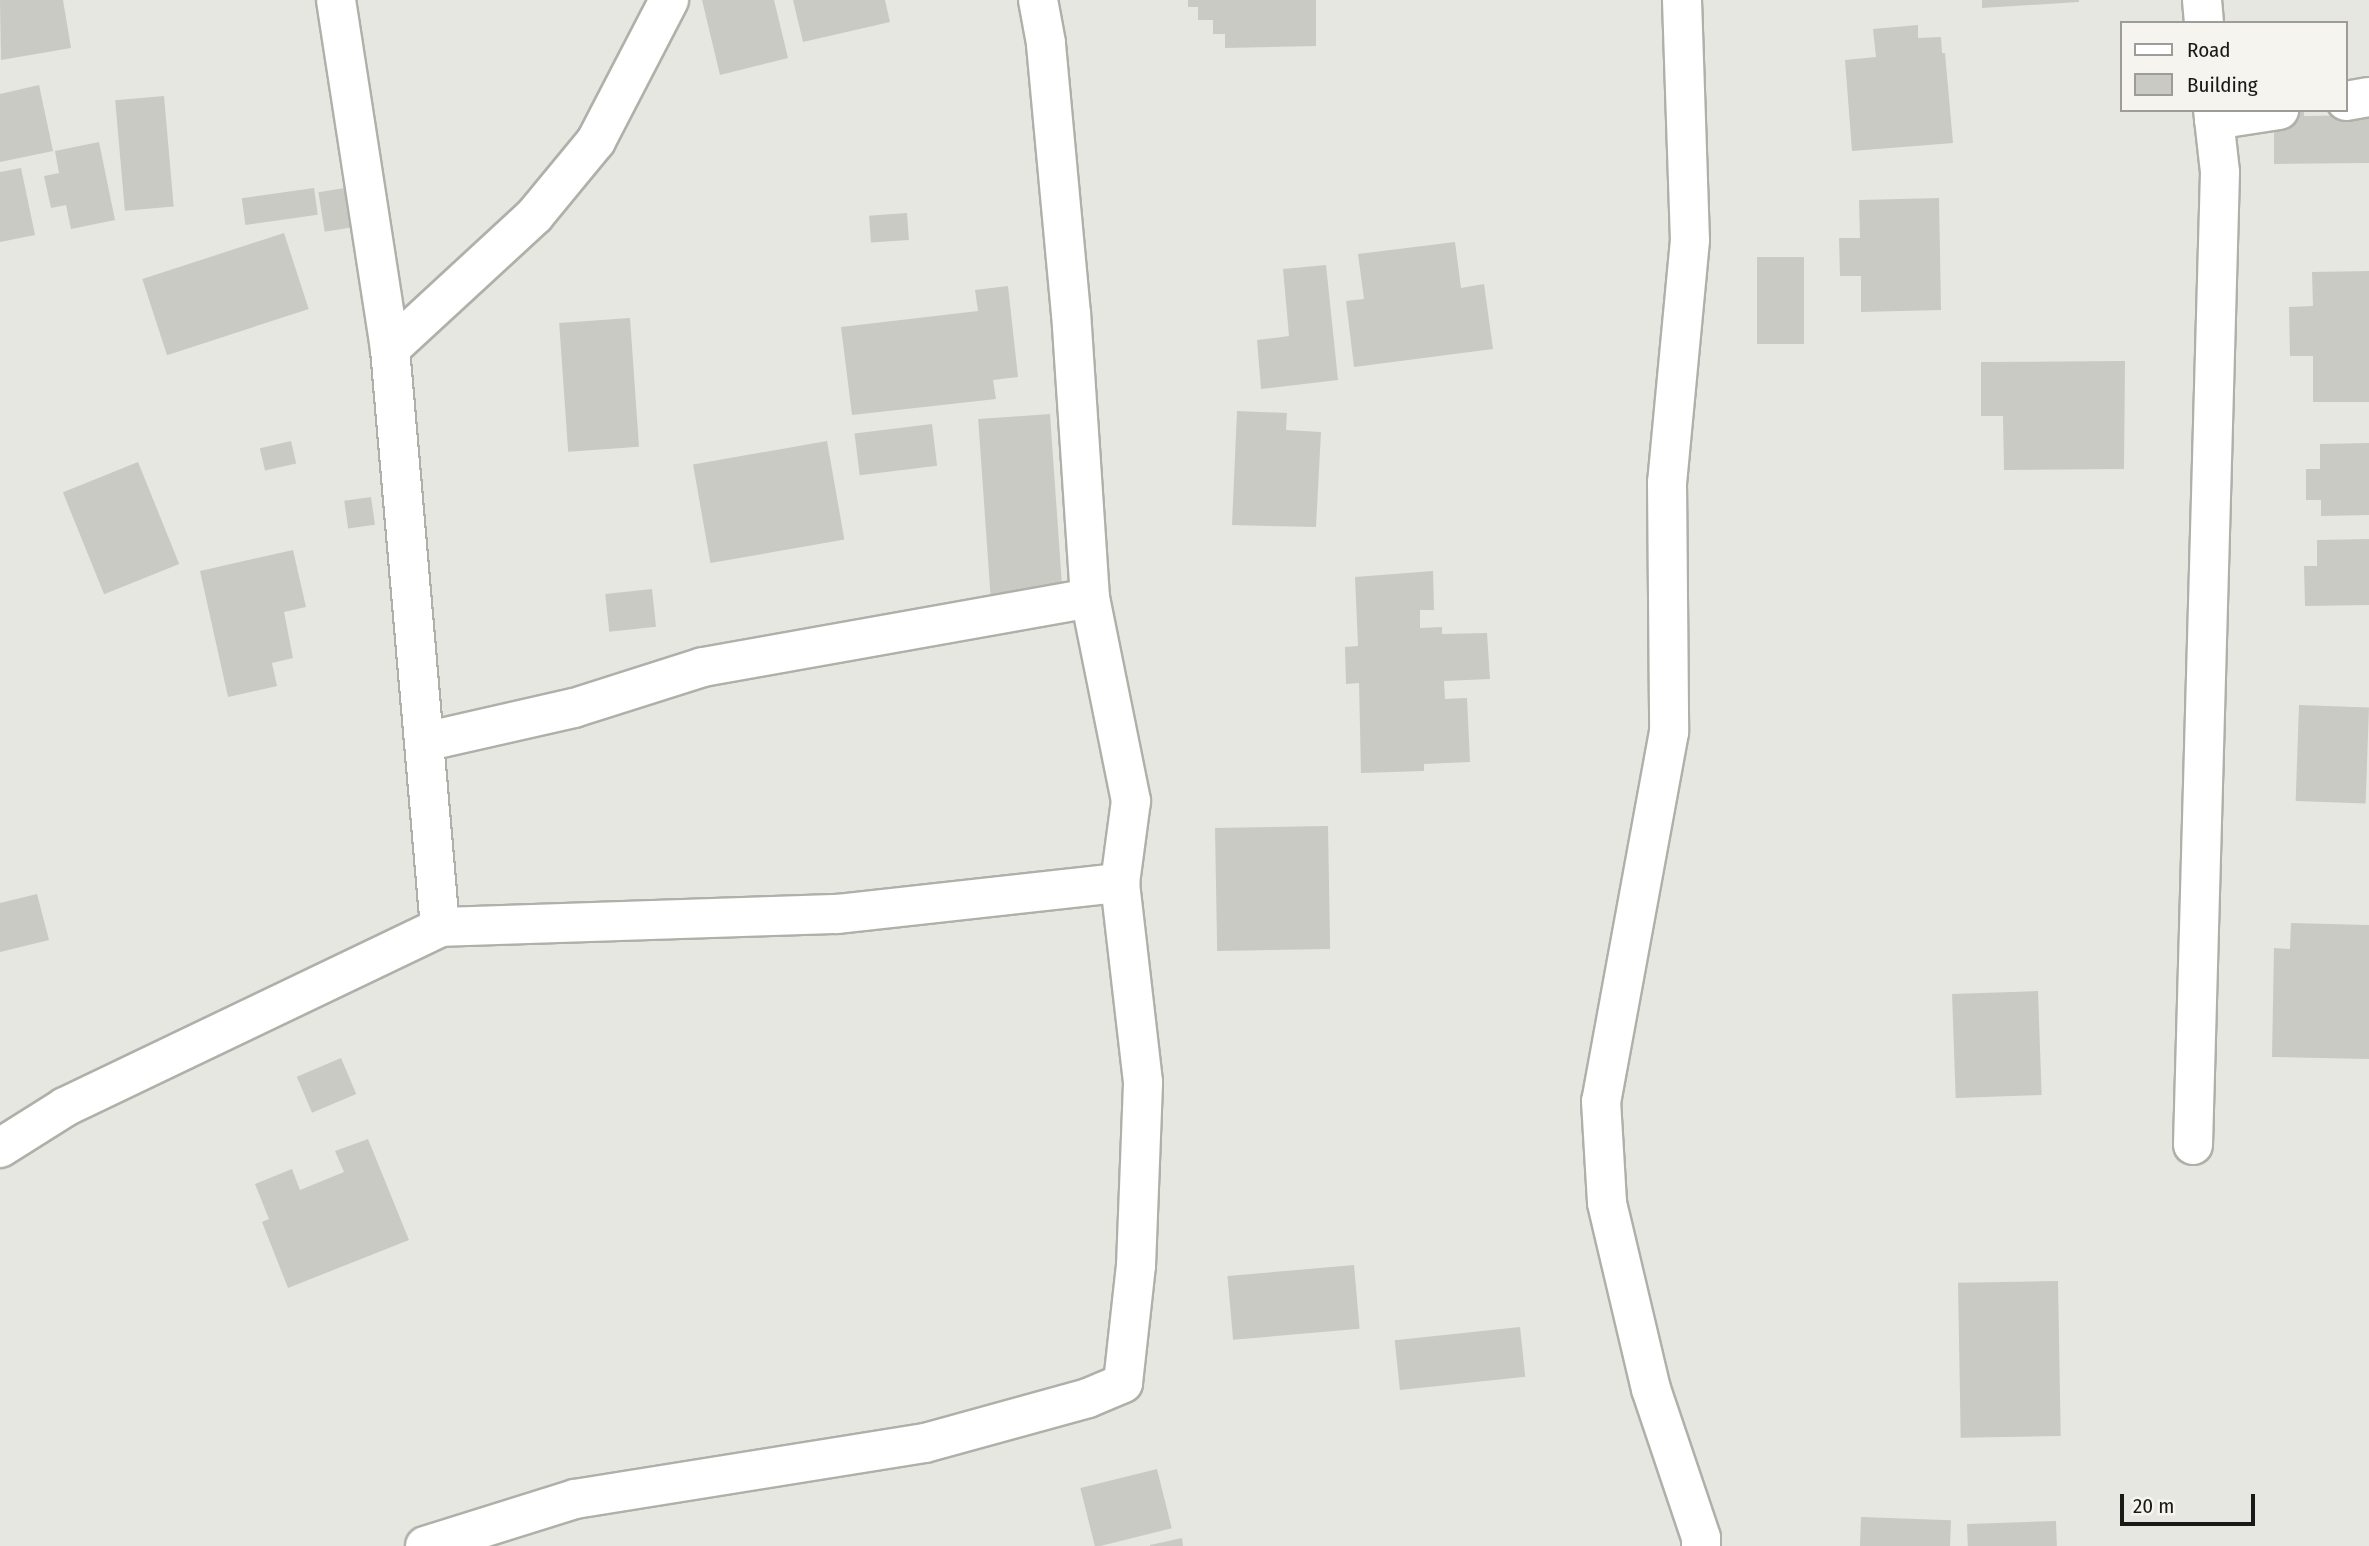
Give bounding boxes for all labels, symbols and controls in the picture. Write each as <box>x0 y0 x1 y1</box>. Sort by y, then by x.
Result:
legend <box>2120 21 2348 112</box>
text: Road <box>2187 37 2231 63</box>
text: Building <box>2187 72 2258 98</box>
scale bar <box>2124 1480 2259 1524</box>
text: 20 m <box>2133 1493 2174 1519</box>

